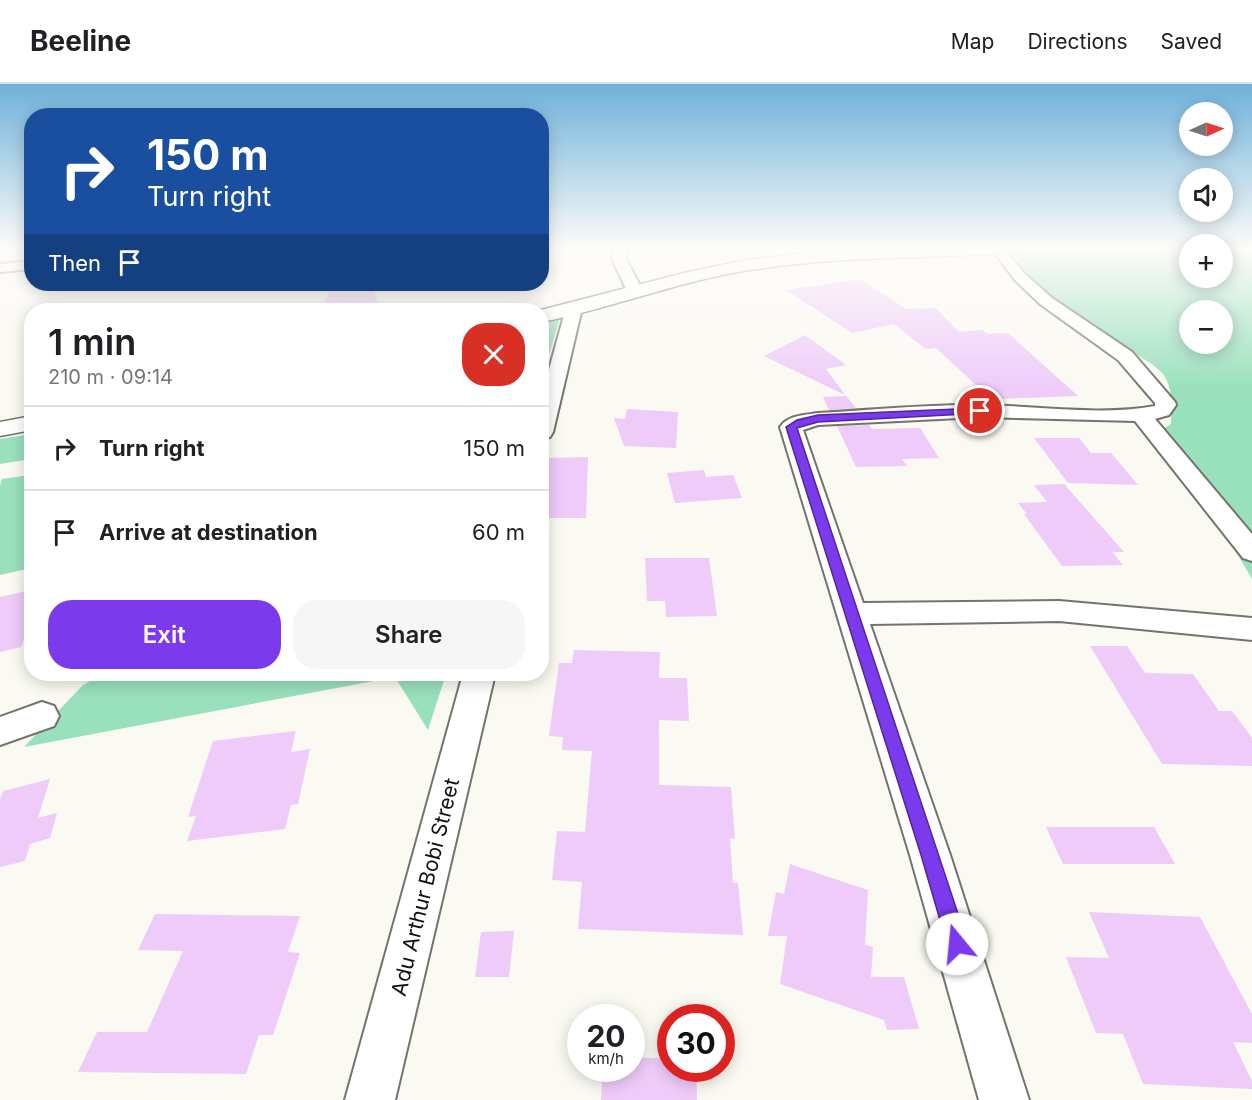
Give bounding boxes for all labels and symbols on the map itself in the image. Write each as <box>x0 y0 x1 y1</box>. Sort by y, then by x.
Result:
north arrow <box>1179 102 1233 156</box>
pin <box>954 385 1005 436</box>
street label: Adu Arthur Bobi Street <box>386 775 464 998</box>
position arrow <box>925 912 989 976</box>
speed limit sign: 30 <box>657 1004 735 1082</box>

